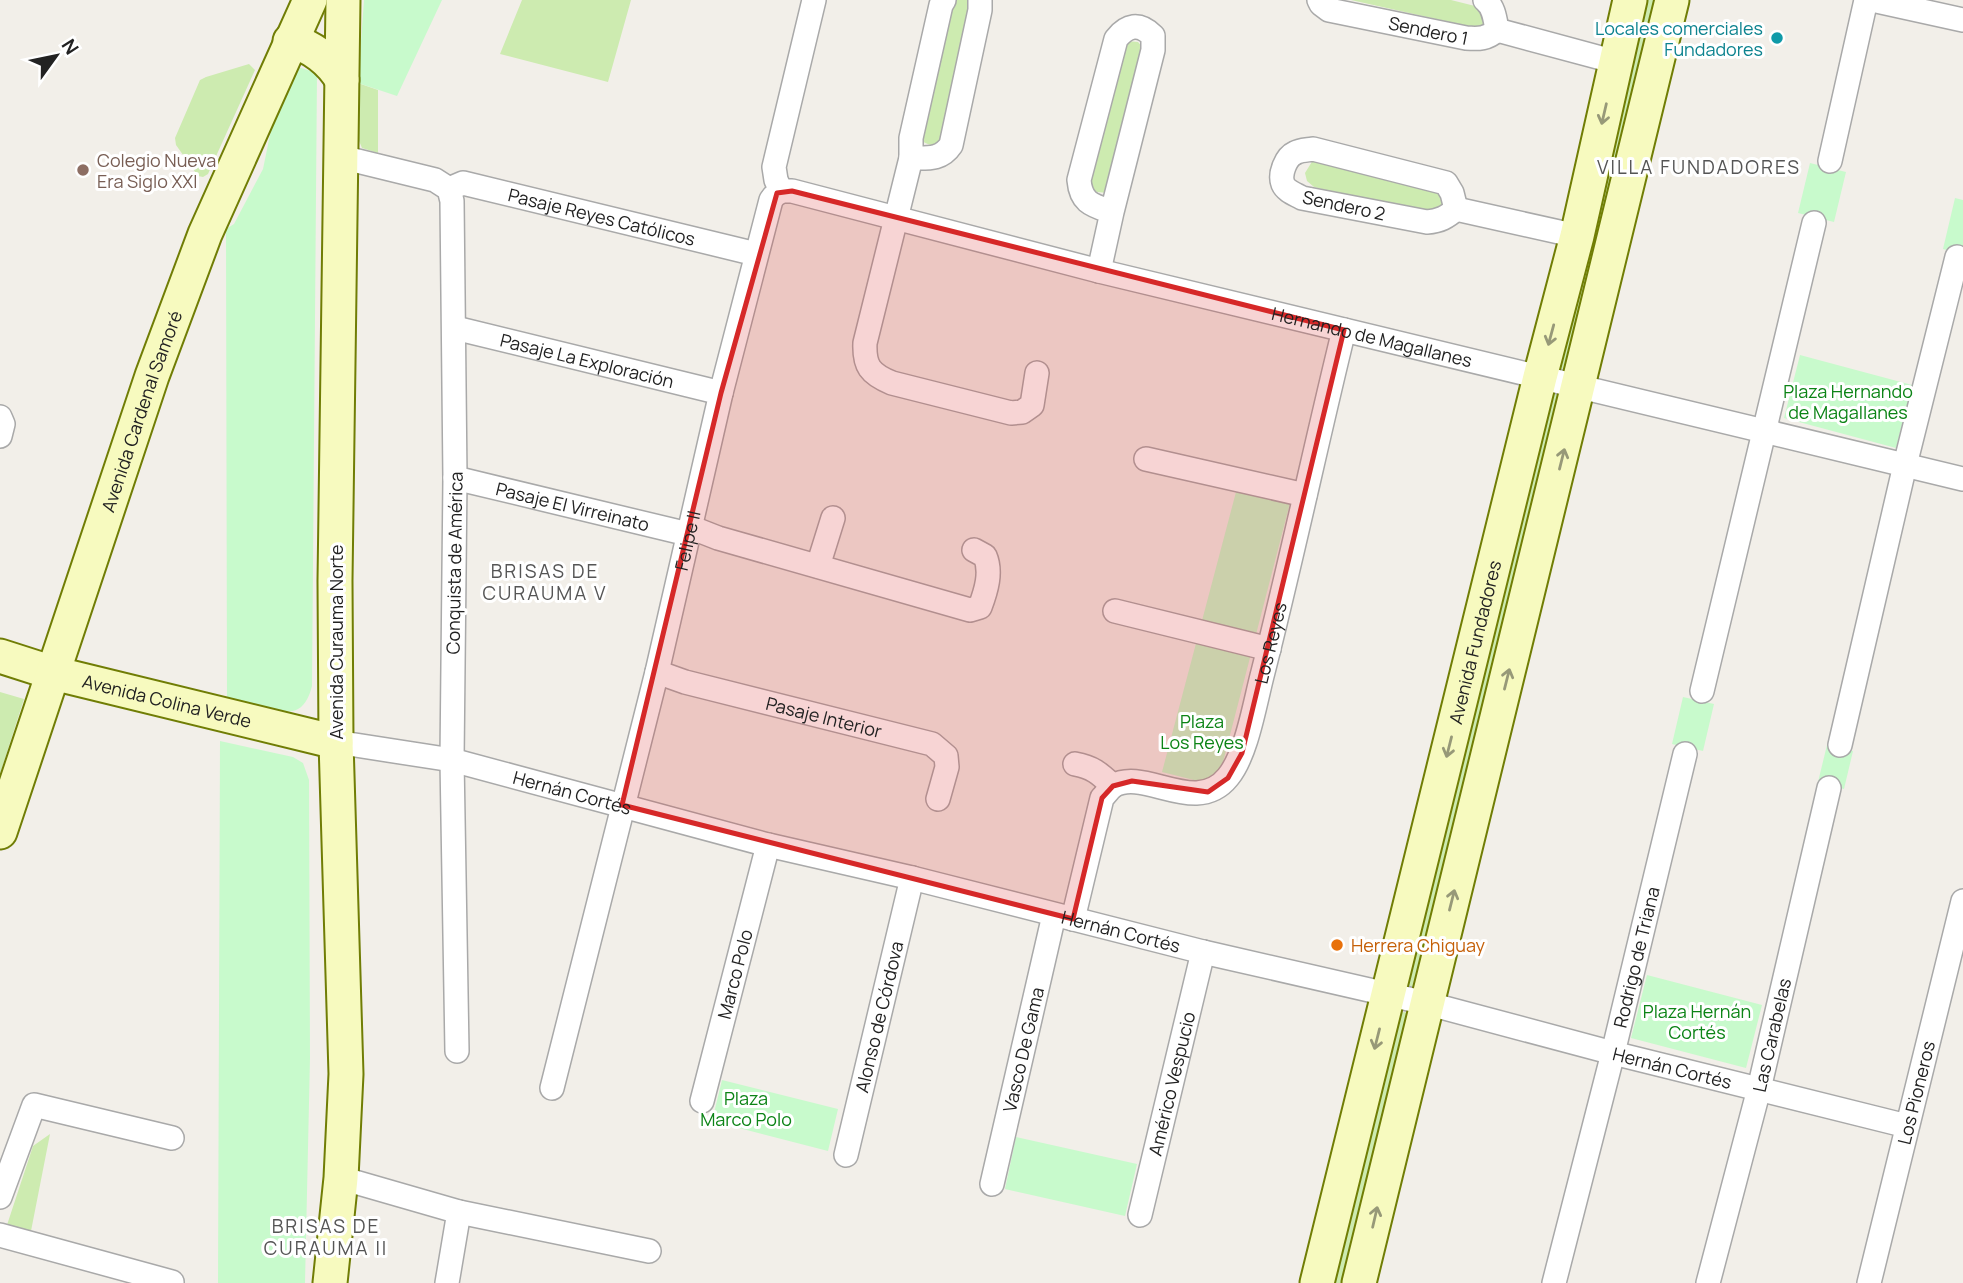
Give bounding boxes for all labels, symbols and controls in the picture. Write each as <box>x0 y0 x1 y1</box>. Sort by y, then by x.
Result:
street label: Sendero 1 <box>1386 10 1470 50</box>
place label: Locales comerciales Fundadores <box>1595 16 1763 61</box>
north arrow <box>21 21 91 91</box>
marker: Locales comerciales Fundadores <box>1769 30 1785 46</box>
text: N <box>56 34 85 60</box>
one-way arrow <box>1597 102 1611 125</box>
place label: Colegio Nueva Era Siglo XXI <box>97 148 216 193</box>
district label: VILLA FUNDADORES <box>1597 154 1801 180</box>
marker: Colegio Nueva Era Siglo XXI <box>75 162 91 178</box>
street label: Pasaje Reyes Católicos <box>506 182 698 251</box>
street label: Sendero 2 <box>1300 185 1388 225</box>
street label: Hernando de Magallanes <box>1269 301 1475 372</box>
street label: Avenida Cardenal Samoré <box>96 307 187 515</box>
one-way arrow <box>1544 324 1557 346</box>
street label: Pasaje La Exploración <box>498 327 676 393</box>
park label: Plaza Hernando de Magallanes <box>1783 379 1913 424</box>
one-way arrow <box>1556 448 1569 471</box>
street label: Conquista de América <box>440 471 468 655</box>
street label: Pasaje El Virreinato <box>493 476 652 536</box>
street label: Felipe II <box>669 508 706 573</box>
street label: Avenida Curauma Norte <box>324 545 348 739</box>
district label: BRISAS DE CURAUMA V <box>482 558 608 606</box>
street label: Avenida Fundadores <box>1443 558 1506 726</box>
street label: Los Reyes <box>1249 599 1292 686</box>
street label: Avenida Colina Verde <box>80 669 254 733</box>
one-way arrow <box>1501 669 1514 691</box>
street label: Pasaje Interior <box>763 691 885 743</box>
park label: Plaza Los Reyes <box>1160 709 1244 754</box>
one-way arrow <box>1442 735 1455 757</box>
street label: Hernán Cortés <box>510 765 634 820</box>
street label: Rodrigo de Triana <box>1608 884 1665 1030</box>
one-way arrow <box>1446 889 1459 912</box>
street label: Hernán Cortés <box>1059 905 1183 958</box>
street label: Marco Polo <box>712 927 758 1022</box>
place label: Herrera Chiguay <box>1351 933 1485 957</box>
marker: Herrera Chiguay <box>1329 937 1345 953</box>
street label: Alonso de Córdova <box>849 939 909 1095</box>
street label: Las Carabelas <box>1747 976 1796 1094</box>
street label: Vasco De Gama <box>997 985 1049 1114</box>
park label: Plaza Hernán Cortés <box>1643 999 1751 1044</box>
street label: Américo Vespucio <box>1143 1009 1200 1158</box>
one-way arrow <box>1370 1027 1384 1050</box>
street label: Los Pioneros <box>1892 1038 1940 1147</box>
street label: Hernán Cortés <box>1610 1041 1734 1094</box>
park label: Plaza Marco Polo <box>700 1086 792 1131</box>
one-way arrow <box>1369 1206 1382 1229</box>
district label: BRISAS DE CURAUMA II <box>264 1213 388 1261</box>

